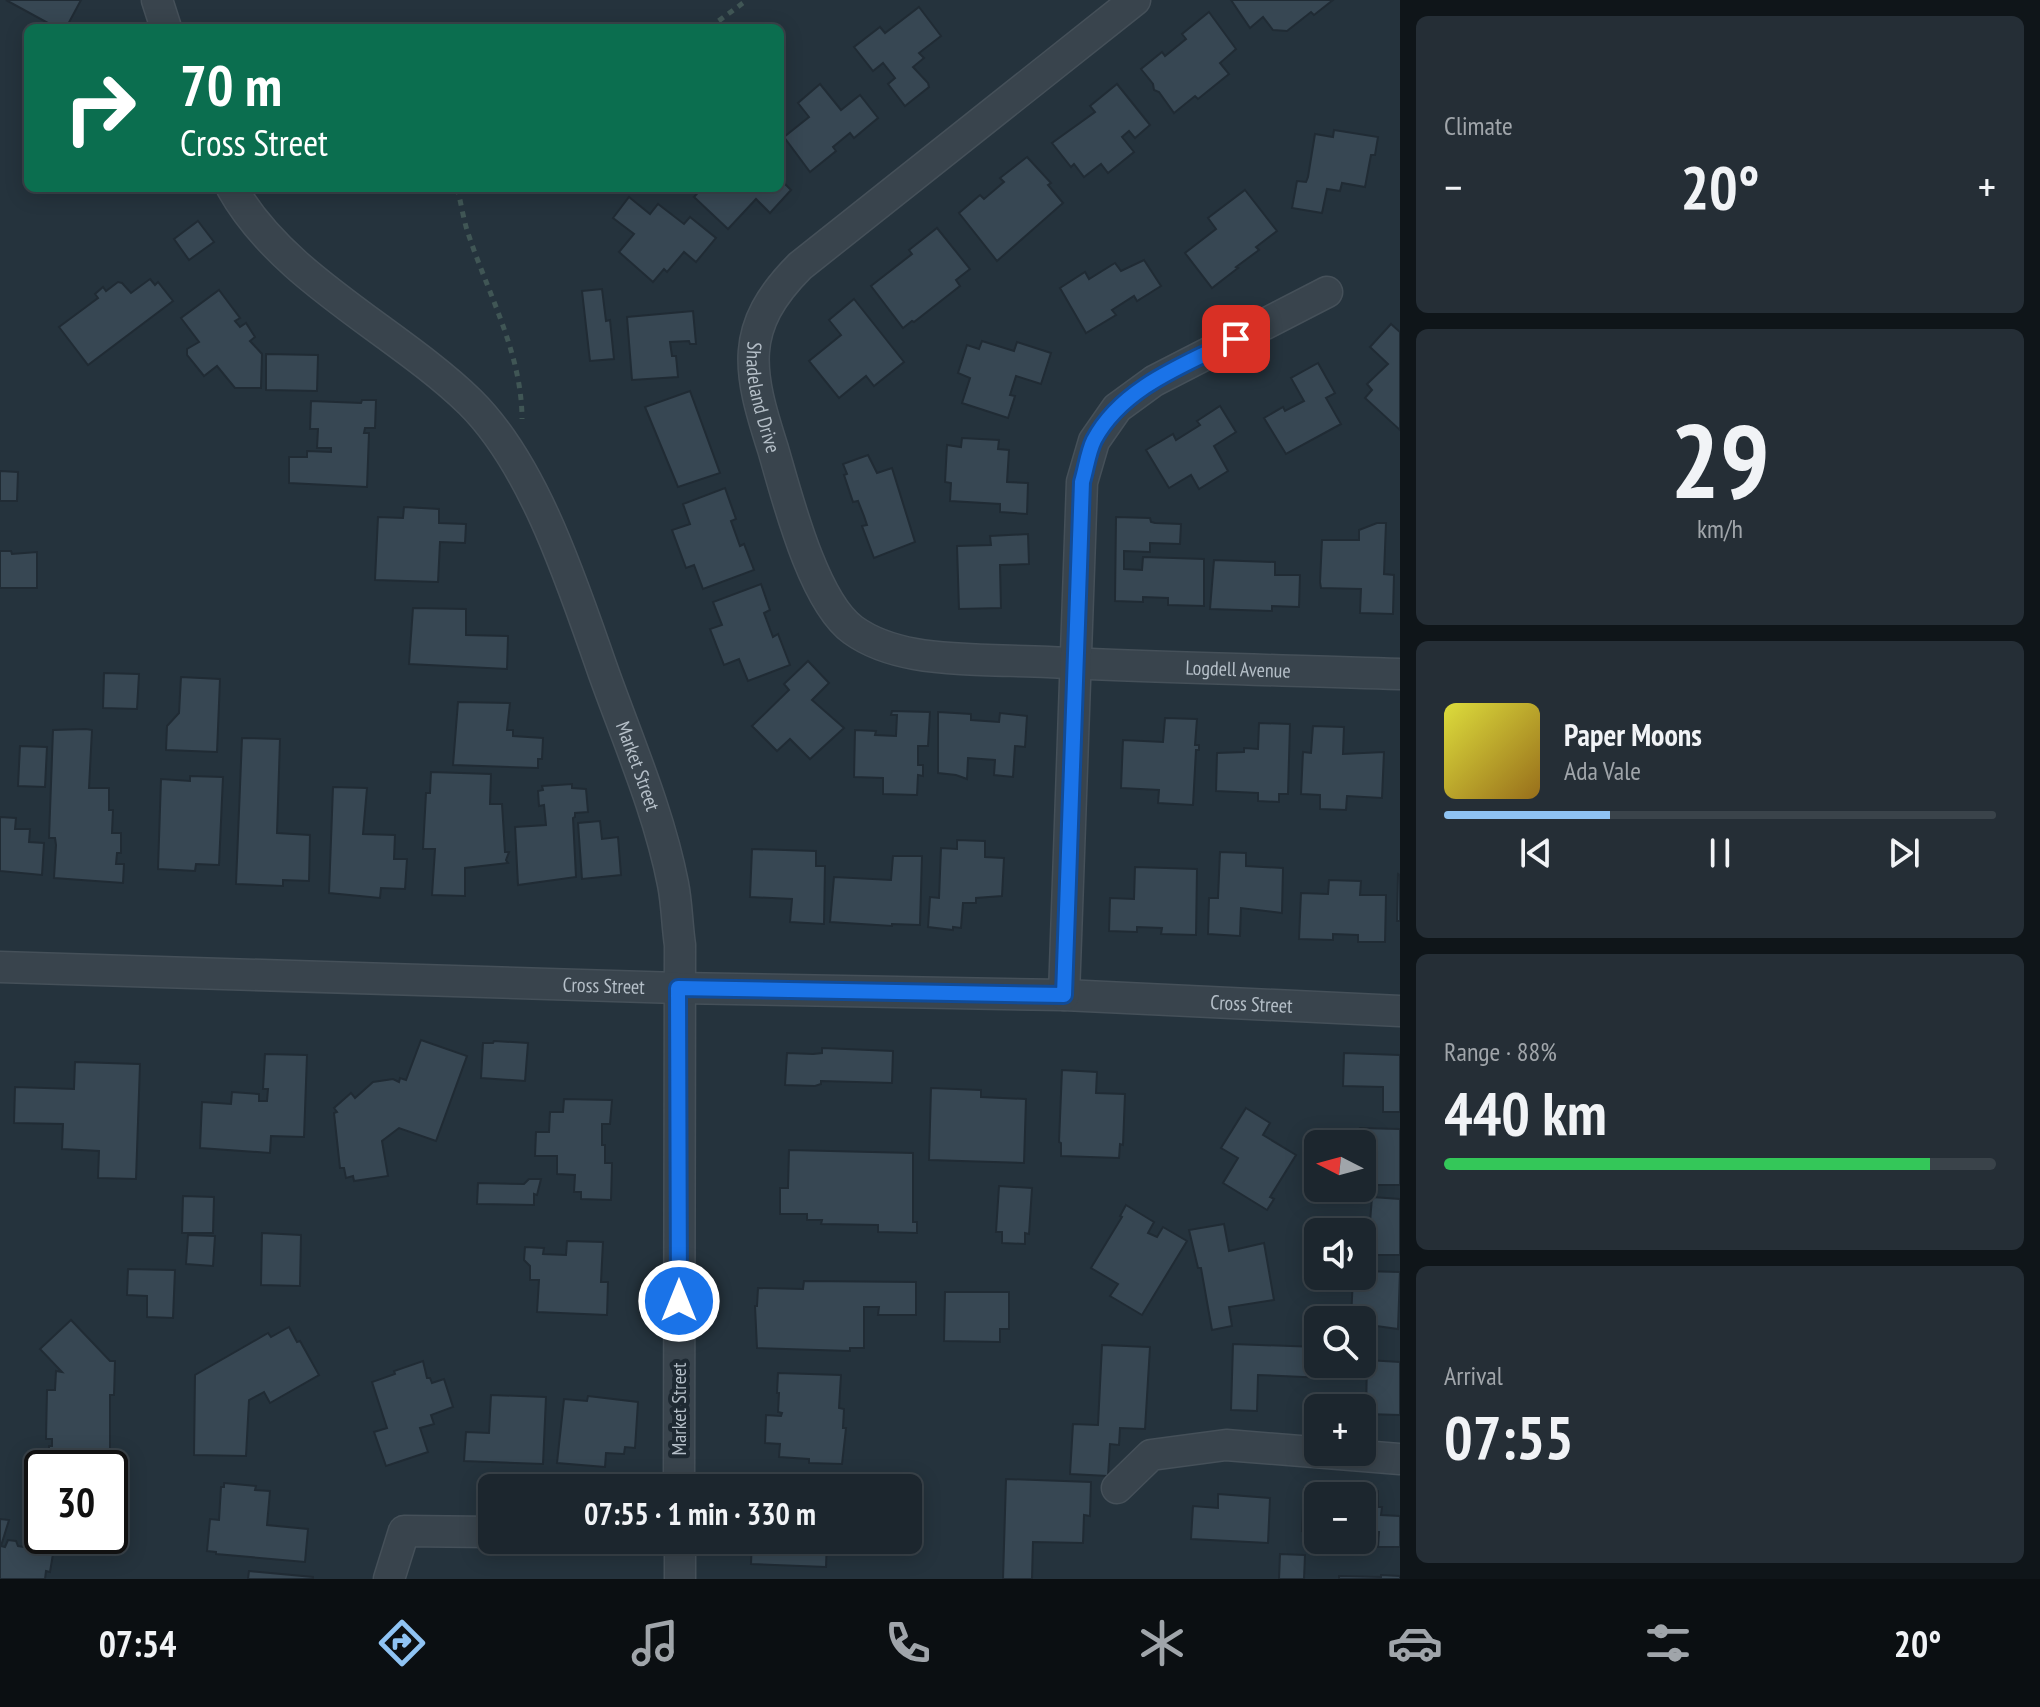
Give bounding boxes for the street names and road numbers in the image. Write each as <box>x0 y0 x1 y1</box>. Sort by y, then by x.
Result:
street label: Shadeland Drive <box>740 340 786 456</box>
street label: Logdell Avenue <box>1185 655 1291 684</box>
street label: Market Street <box>610 718 666 815</box>
street label: Cross Street <box>562 971 646 1000</box>
street label: Cross Street <box>1210 989 1294 1019</box>
street label: Market Street <box>666 1362 692 1456</box>

